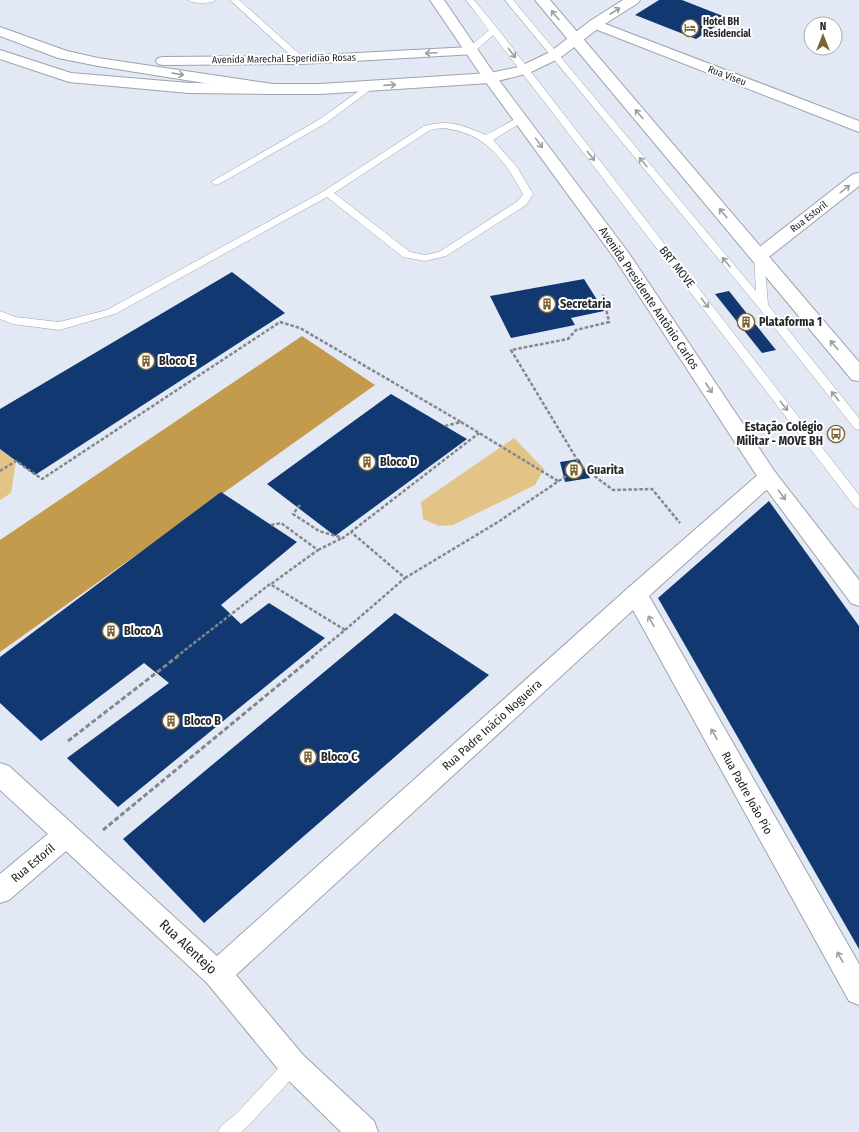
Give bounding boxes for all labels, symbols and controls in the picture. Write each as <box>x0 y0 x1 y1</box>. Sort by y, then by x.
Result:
one-way arrow <box>609 7 620 15</box>
one-way arrow <box>550 10 559 20</box>
place label: Hotel BH Residencial <box>703 16 751 40</box>
north arrow <box>803 16 843 56</box>
hotel icon: Hotel BH Residencial <box>680 18 700 38</box>
text: N <box>820 20 826 33</box>
one-way arrow <box>507 47 516 58</box>
one-way arrow <box>425 49 438 56</box>
street label: Avenida Marechal Esperidião Rosas <box>212 52 356 66</box>
street label: Rua Viseu <box>706 63 748 89</box>
one-way arrow <box>171 70 184 78</box>
one-way arrow <box>383 81 396 88</box>
one-way arrow <box>634 109 643 120</box>
one-way arrow <box>534 137 543 148</box>
one-way arrow <box>587 150 595 161</box>
one-way arrow <box>639 157 648 168</box>
one-way arrow <box>840 185 851 193</box>
street label: Rua Estoril <box>788 199 830 235</box>
one-way arrow <box>719 208 728 219</box>
street label: Avenida Presidente Antônio Carlos <box>596 224 702 372</box>
street label: BRT MOVE <box>656 243 698 291</box>
one-way arrow <box>722 257 731 268</box>
building icon: Secretaria <box>537 294 557 314</box>
place label: Secretaria <box>560 297 611 311</box>
one-way arrow <box>700 297 709 308</box>
building icon: Plataforma 1 <box>736 312 756 332</box>
place label: Plataforma 1 <box>759 315 822 329</box>
one-way arrow <box>829 339 838 350</box>
building icon: Bloco E <box>136 351 156 371</box>
place label: Bloco E <box>159 354 195 368</box>
one-way arrow <box>705 382 713 393</box>
one-way arrow <box>830 390 839 401</box>
one-way arrow <box>780 401 788 412</box>
place label: Estação Colégio Militar - MOVE BH <box>736 420 824 448</box>
bus stop icon: Estação Colégio Militar - MOVE BH <box>826 424 846 444</box>
building icon: Bloco D <box>357 452 377 472</box>
place label: Bloco D <box>380 455 417 469</box>
building icon: Guarita <box>564 460 584 480</box>
place label: Guarita <box>587 463 624 477</box>
one-way arrow <box>777 490 786 501</box>
one-way arrow <box>646 615 654 627</box>
building icon: Bloco A <box>101 621 121 641</box>
place label: Bloco A <box>124 624 161 638</box>
street label: Rua Padre Inácio Nogueira <box>439 677 545 773</box>
building icon: Bloco B <box>161 711 181 731</box>
place label: Bloco B <box>184 714 221 728</box>
one-way arrow <box>710 728 718 740</box>
building icon: Bloco C <box>298 747 318 767</box>
street label: Rua Padre João Pio <box>719 749 775 837</box>
place label: Bloco C <box>321 750 358 764</box>
street label: Rua Estoril <box>8 841 58 885</box>
street label: Rua Alentejo <box>156 916 220 978</box>
one-way arrow <box>835 951 843 963</box>

